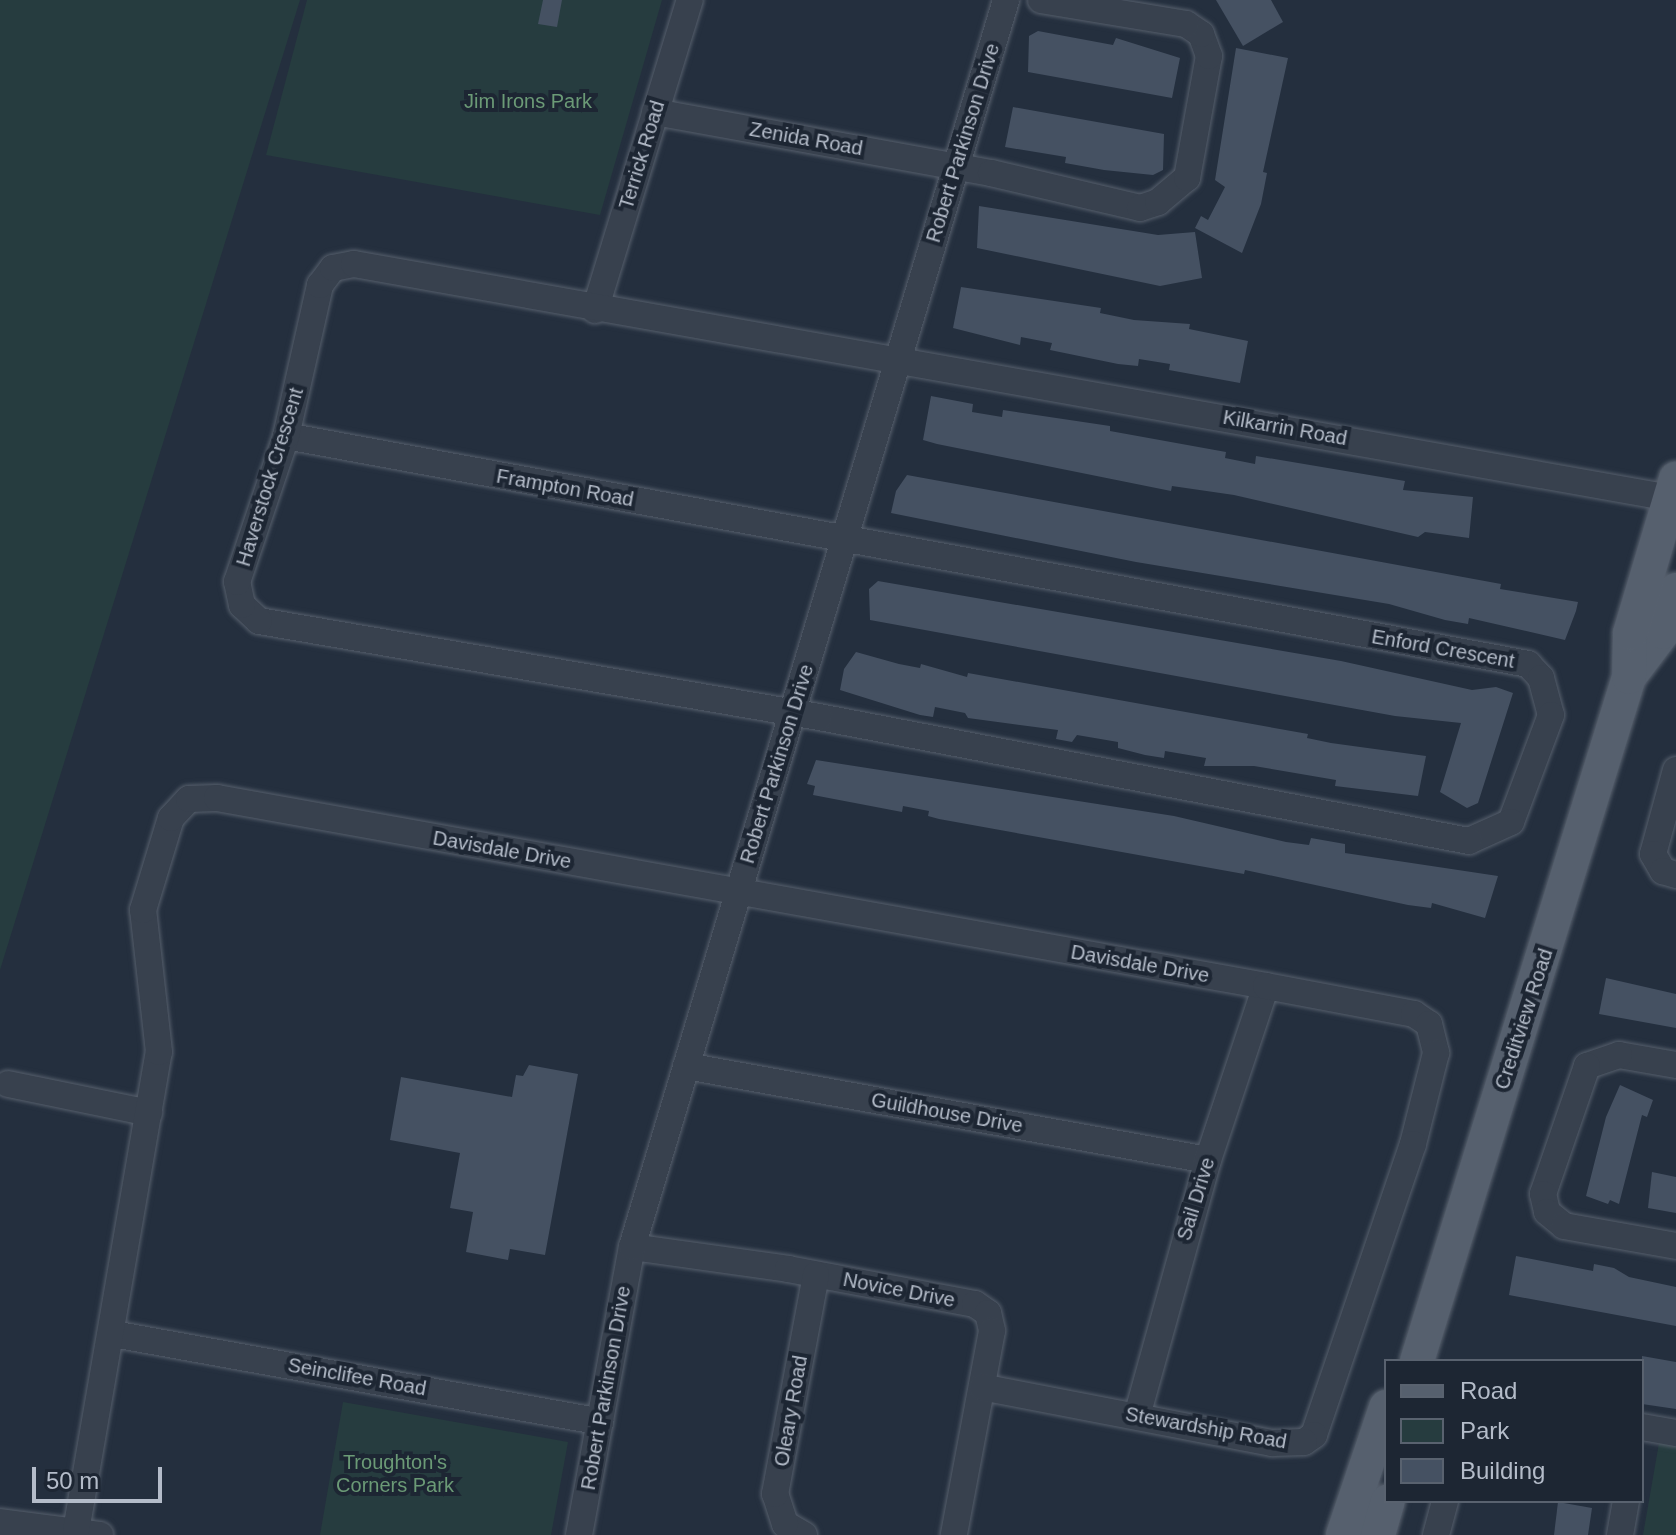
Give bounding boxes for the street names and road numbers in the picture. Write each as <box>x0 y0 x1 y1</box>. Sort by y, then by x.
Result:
street label: Robert Parkinson Drive <box>921 41 1005 245</box>
street label: Terrick Road <box>614 98 670 212</box>
street label: Zenida Road <box>748 117 864 161</box>
street label: Haverstock Crescent <box>231 385 309 569</box>
street label: Kilkarrin Road <box>1221 405 1349 451</box>
street label: Frampton Road <box>494 464 636 512</box>
street label: Enford Crescent <box>1370 625 1516 673</box>
street label: Robert Parkinson Drive <box>735 662 819 866</box>
street label: Davisdale Drive <box>431 826 573 874</box>
street label: Davisdale Drive <box>1069 940 1211 988</box>
street label: Creditview Road <box>1490 946 1558 1092</box>
street label: Guildhouse Drive <box>869 1088 1025 1138</box>
street label: Sail Drive <box>1172 1155 1220 1243</box>
street label: Novice Drive <box>841 1267 957 1313</box>
street label: Robert Parkinson Drive <box>576 1284 636 1492</box>
street label: Seinclifee Road <box>286 1353 428 1401</box>
street label: Oleary Road <box>769 1354 813 1468</box>
street label: Stewardship Road <box>1123 1402 1289 1454</box>

